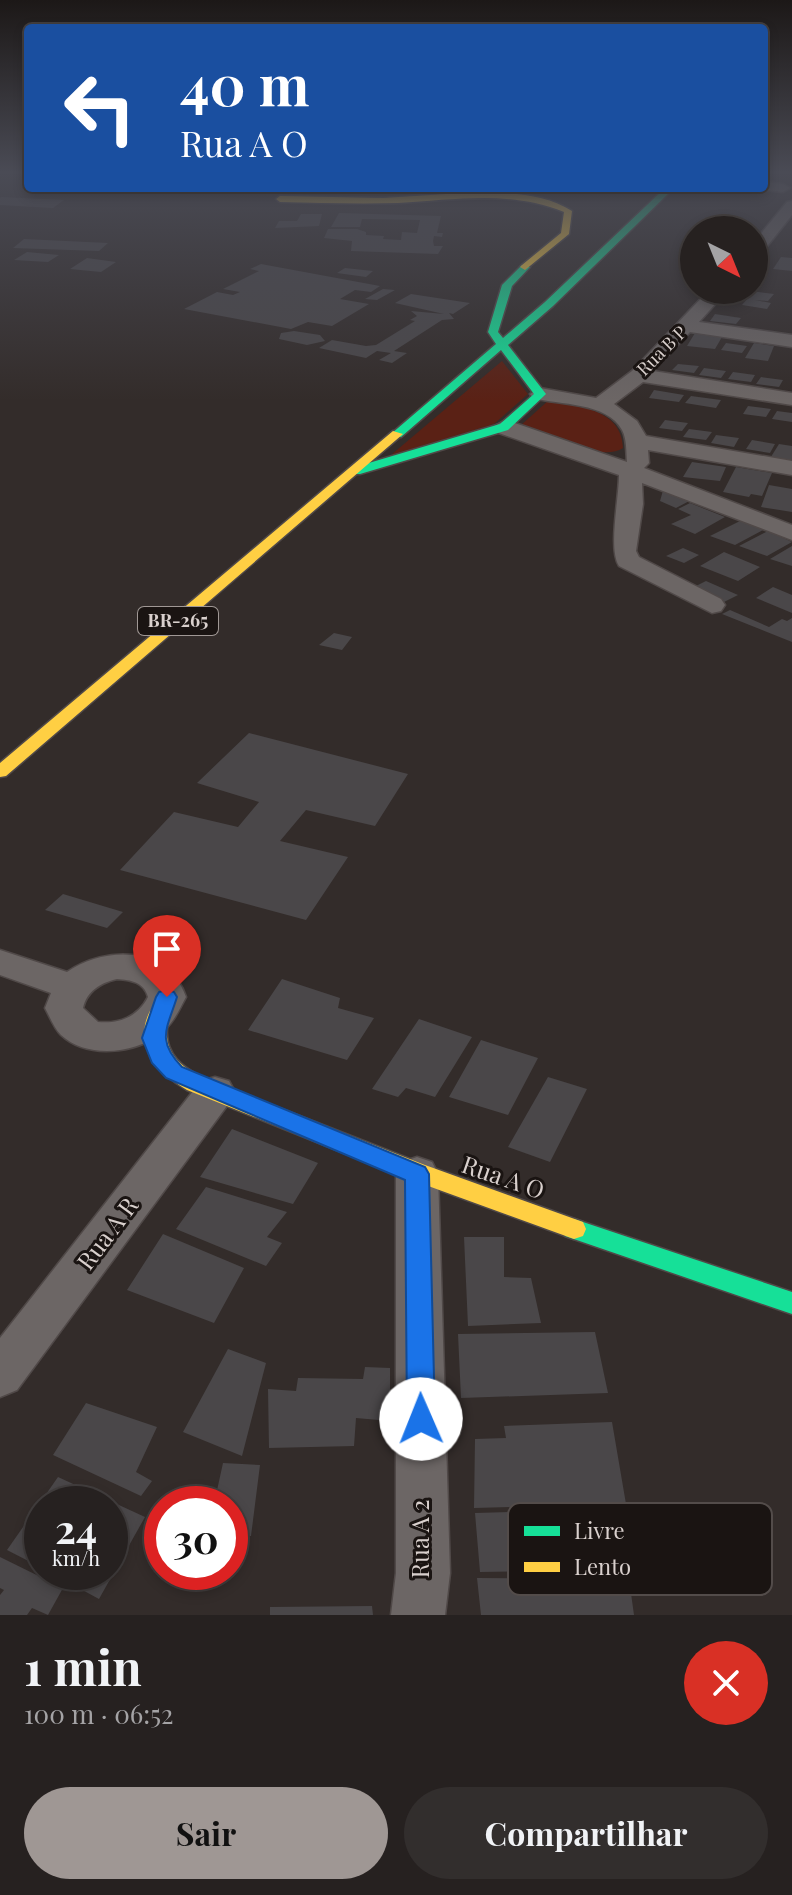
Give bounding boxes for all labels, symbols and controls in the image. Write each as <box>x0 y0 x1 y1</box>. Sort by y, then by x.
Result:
text: 40 m <box>180 46 309 121</box>
icon: left <box>48 56 152 160</box>
text: Rua A O <box>180 118 308 166</box>
north arrow <box>680 216 768 304</box>
map controls <box>680 216 768 304</box>
street label: Rua B P <box>631 320 692 381</box>
road number: BR-265 <box>138 607 218 635</box>
pin <box>133 915 201 997</box>
icon: arrive <box>145 927 189 971</box>
street label: Rua A O <box>458 1147 549 1205</box>
street label: Rua A R <box>69 1190 144 1276</box>
position arrow <box>379 1377 463 1461</box>
speed limit sign: 30 <box>144 1486 248 1590</box>
street label: Rua A 2 <box>403 1500 435 1578</box>
text: 24 <box>55 1501 97 1554</box>
legend <box>508 1503 772 1595</box>
text: Livre <box>574 1515 625 1545</box>
text: km/h <box>52 1544 100 1571</box>
text: Lento <box>574 1551 631 1581</box>
text: 1 min <box>24 1634 142 1698</box>
button: close <box>684 1641 768 1725</box>
text: 100 m · 06:52 <box>24 1696 173 1731</box>
button: Sair <box>24 1787 388 1879</box>
button: Compartilhar <box>404 1787 768 1879</box>

